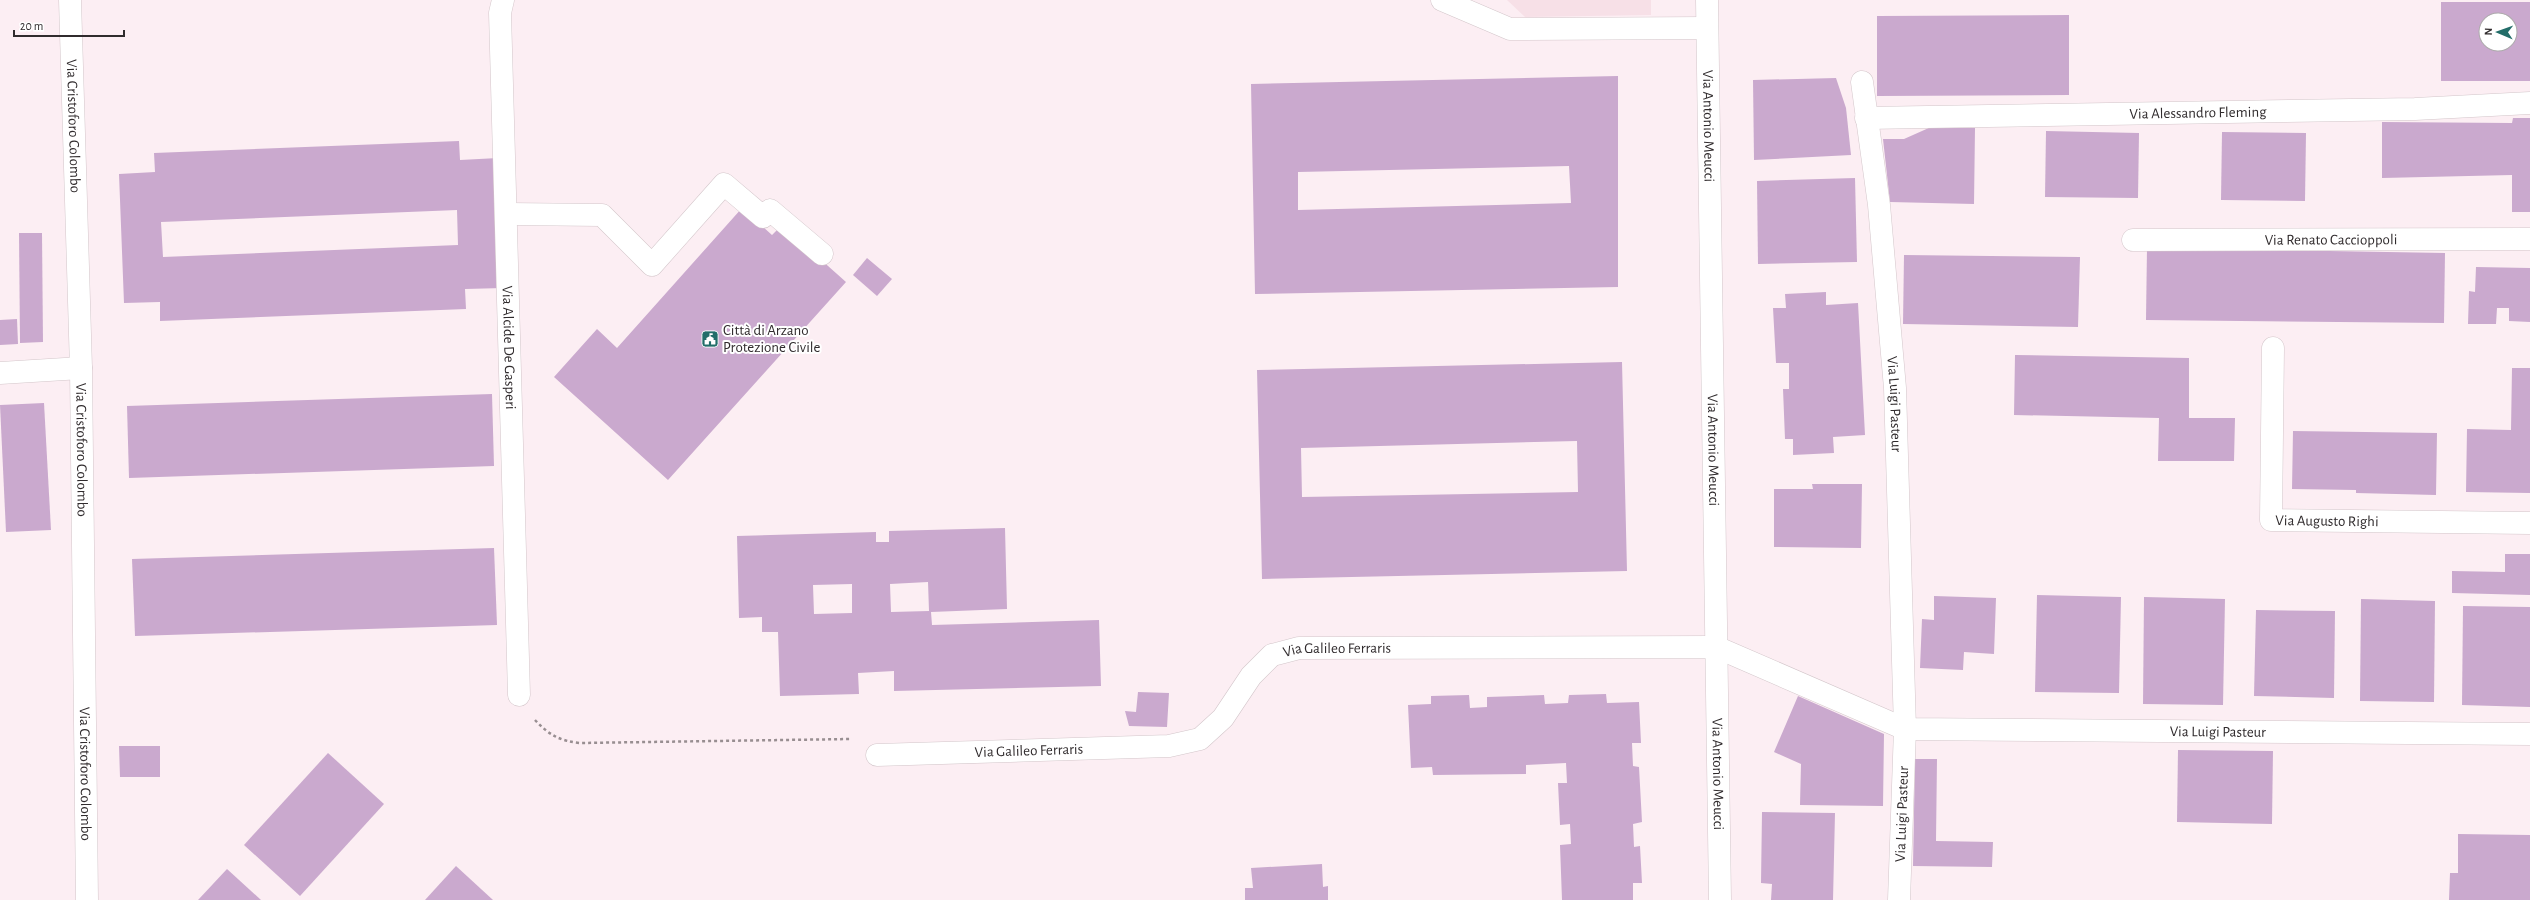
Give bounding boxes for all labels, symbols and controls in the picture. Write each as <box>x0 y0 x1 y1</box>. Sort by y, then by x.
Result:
scale bar <box>14 12 124 38</box>
north arrow <box>2478 12 2518 52</box>
text: 20 m <box>20 20 43 32</box>
text: N <box>2483 28 2494 36</box>
street label: Via Cristoforo Colombo <box>64 59 83 193</box>
street label: Via Antonio Meucci <box>1701 70 1717 182</box>
street label: Via Alessandro Fleming <box>2129 104 2267 121</box>
street label: Via Renato Caccioppoli <box>2265 232 2397 247</box>
street label: Via Alcide De Gasperi <box>500 285 519 410</box>
place label: Città di Arzano Protezione Civile <box>723 323 821 355</box>
public building icon: Città di Arzano Protezione Civile <box>700 329 720 349</box>
street label: Via Luigi Pasteur <box>1885 355 1904 453</box>
street label: Via Cristoforo Colombo <box>74 383 90 517</box>
street label: Via Antonio Meucci <box>1705 394 1722 506</box>
street label: Via Augusto Righi <box>2275 513 2379 529</box>
street label: Via Galileo Ferraris <box>1281 640 1391 659</box>
street label: Via Cristoforo Colombo <box>77 707 94 841</box>
street label: Via Antonio Meucci <box>1710 718 1726 830</box>
street label: Via Luigi Pasteur <box>2170 724 2266 739</box>
street label: Via Galileo Ferraris <box>974 741 1083 759</box>
street label: Via Luigi Pasteur <box>1893 766 1911 862</box>

